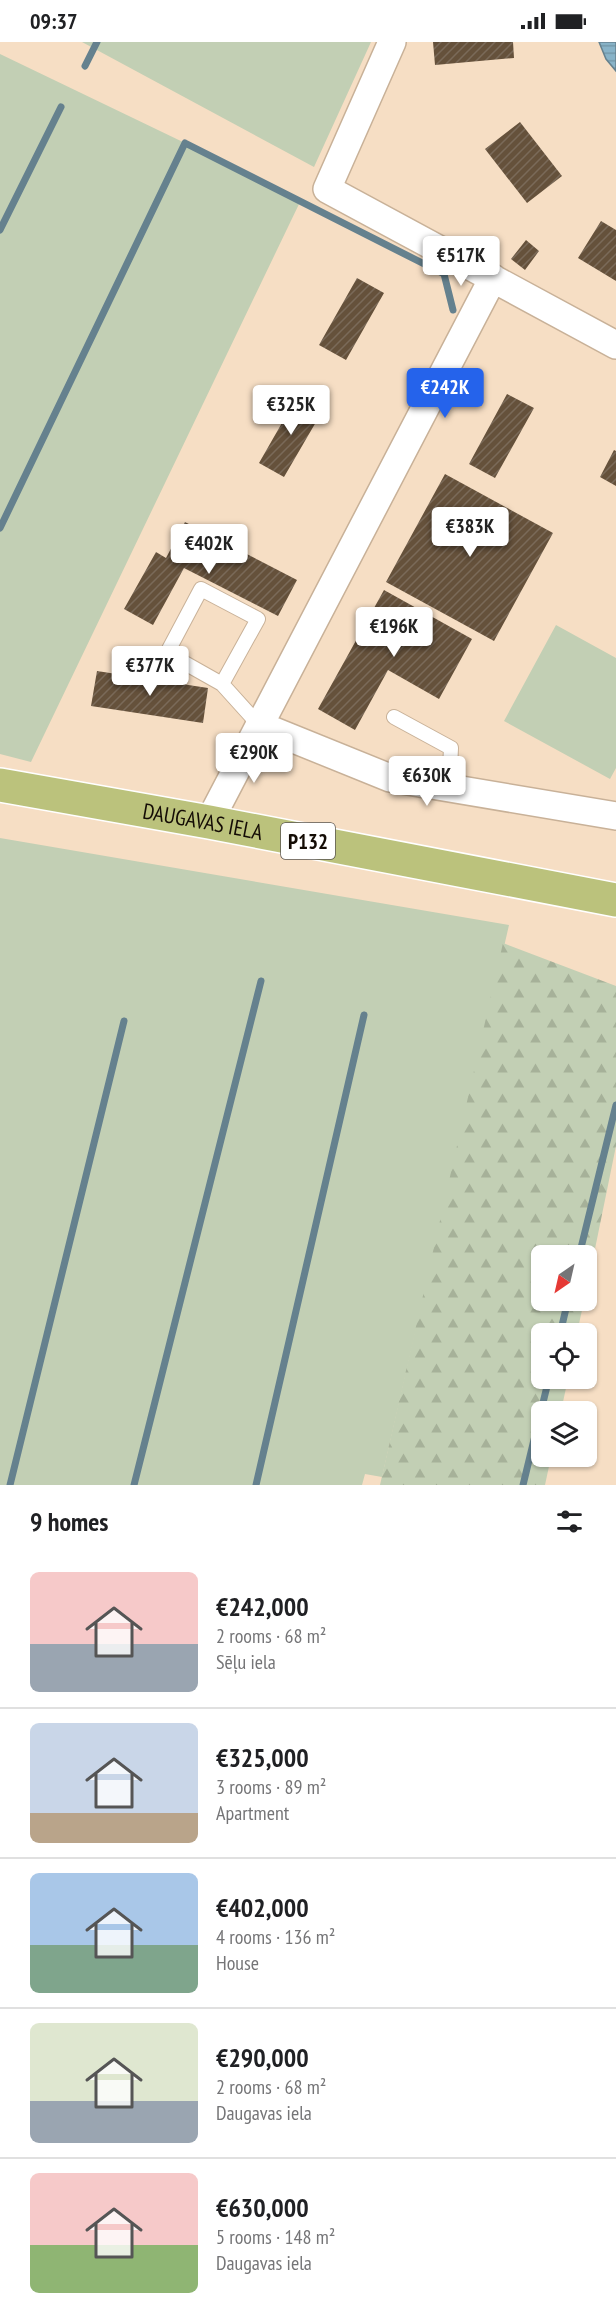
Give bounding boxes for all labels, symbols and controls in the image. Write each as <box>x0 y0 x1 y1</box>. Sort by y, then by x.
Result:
text: 09:37 <box>30 7 78 35</box>
pin: €517K <box>419 236 503 287</box>
text: €517K <box>437 242 485 268</box>
pin: €242K <box>403 368 487 419</box>
text: €242K <box>421 374 469 400</box>
pin: €325K <box>249 385 333 436</box>
text: €325K <box>267 391 315 417</box>
pin: €383K <box>428 507 512 558</box>
text: €383K <box>446 513 494 539</box>
pin: €402K <box>167 524 251 575</box>
text: €402K <box>185 530 233 556</box>
pin: €196K <box>352 607 436 658</box>
text: €196K <box>370 613 418 639</box>
pin: €377K <box>108 646 192 697</box>
text: €377K <box>126 652 174 678</box>
pin: €290K <box>212 733 296 784</box>
text: €290K <box>230 739 278 765</box>
pin: €630K <box>385 756 469 807</box>
text: €630K <box>403 762 451 788</box>
street label: DAUGAVAS IELA <box>141 797 266 846</box>
road number: P132 <box>281 823 335 859</box>
north arrow <box>531 1245 597 1311</box>
map controls <box>531 1245 597 1467</box>
button: locate <box>531 1323 597 1389</box>
button: layers <box>531 1401 597 1467</box>
text: 9 homes <box>30 1505 108 1538</box>
icon: filters <box>553 1505 586 1538</box>
text: €242,000 <box>216 1590 309 1623</box>
icon: home <box>78 1596 150 1668</box>
text: 2 rooms · 68 m² <box>216 1623 326 1649</box>
text: Sēļu iela <box>216 1649 276 1675</box>
text: €325,000 <box>216 1741 309 1774</box>
icon: home <box>78 1747 150 1819</box>
text: 3 rooms · 89 m² <box>216 1774 326 1800</box>
text: Apartment <box>216 1800 289 1826</box>
text: €402,000 <box>216 1891 309 1924</box>
icon: home <box>78 1897 150 1969</box>
text: 4 rooms · 136 m² <box>216 1924 335 1950</box>
text: House <box>216 1950 259 1976</box>
text: €290,000 <box>216 2041 309 2074</box>
icon: home <box>78 2047 150 2119</box>
text: 2 rooms · 68 m² <box>216 2074 326 2100</box>
text: Daugavas iela <box>216 2100 312 2126</box>
text: €630,000 <box>216 2191 309 2224</box>
icon: home <box>78 2197 150 2269</box>
text: 5 rooms · 148 m² <box>216 2224 335 2250</box>
text: Daugavas iela <box>216 2250 312 2276</box>

